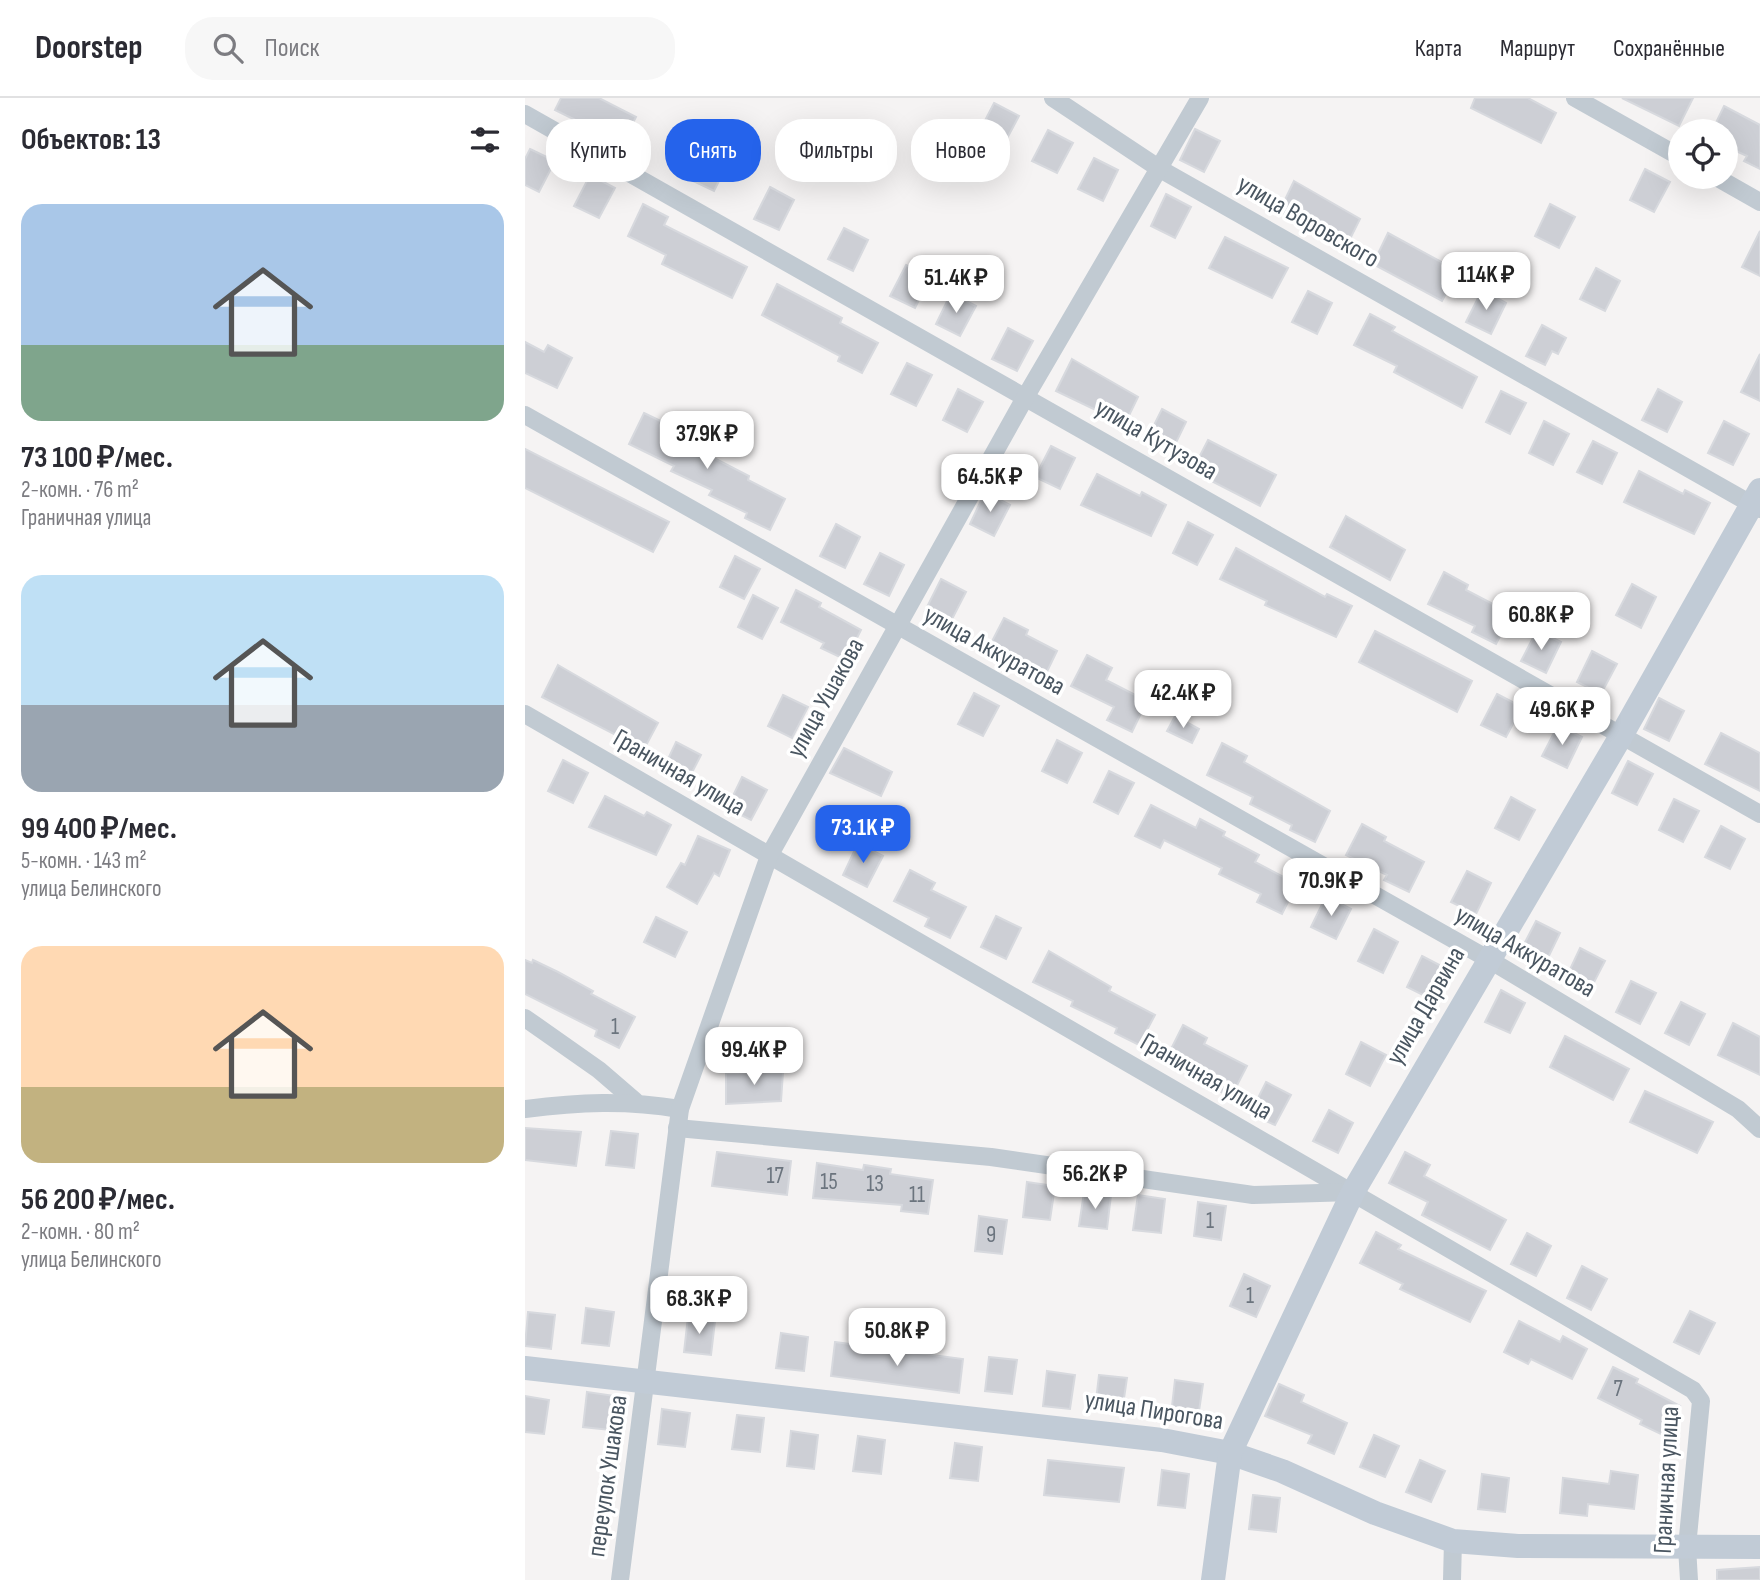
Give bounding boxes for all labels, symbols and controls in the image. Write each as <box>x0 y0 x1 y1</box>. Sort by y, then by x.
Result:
search box <box>185 17 675 80</box>
text: Doorstep <box>35 28 143 68</box>
icon: search <box>209 29 247 67</box>
text: Поиск <box>265 33 319 64</box>
text: Карта <box>1415 34 1462 63</box>
text: Маршрут <box>1500 34 1575 63</box>
text: Сохранённые <box>1613 34 1725 63</box>
chip: Купить <box>546 119 651 182</box>
chip: Снять <box>665 119 761 182</box>
chip: Фильтры <box>775 119 897 182</box>
chip: Новое <box>911 119 1010 182</box>
map controls <box>1668 119 1738 189</box>
button: locate <box>1668 119 1738 189</box>
icon: filters <box>466 121 504 159</box>
text: Объектов: 13 <box>21 122 161 158</box>
street label: улица Воровского <box>1232 169 1384 275</box>
icon: home <box>200 249 326 375</box>
pin: 114K ₽ <box>1429 252 1543 312</box>
pin: 51.4K ₽ <box>891 256 1021 315</box>
text: 114K ₽ <box>1457 261 1515 289</box>
text: 51.4K ₽ <box>924 264 988 292</box>
street label: улица Кутузова <box>1089 393 1223 487</box>
pin: 37.9K ₽ <box>642 412 772 471</box>
text: 37.9K ₽ <box>676 420 738 448</box>
text: 73 100 ₽/мес. <box>21 440 173 476</box>
pin: 64.5K ₽ <box>925 454 1055 514</box>
text: 64.5K ₽ <box>957 463 1023 491</box>
text: 2-комн. · 76 m² <box>21 476 139 504</box>
text: Граничная улица <box>21 504 151 532</box>
pin: 60.8K ₽ <box>1476 592 1606 652</box>
street label: улица Аккуратова <box>918 599 1070 703</box>
text: 60.8K ₽ <box>1508 601 1574 629</box>
icon: home <box>200 620 326 746</box>
street label: улица Ушакова <box>781 633 871 763</box>
pin: 42.4K ₽ <box>1118 670 1248 730</box>
text: 42.4K ₽ <box>1150 679 1216 707</box>
pin: 49.6K ₽ <box>1497 688 1627 747</box>
text: 49.6K ₽ <box>1529 696 1595 724</box>
street label: Граничная улица <box>607 723 751 823</box>
pin: 73.1K ₽ <box>798 806 928 865</box>
text: 99 400 ₽/мес. <box>21 811 177 847</box>
text: 73.1K ₽ <box>831 814 895 842</box>
text: 5-комн. · 143 m² <box>21 847 147 875</box>
pin: 70.9K ₽ <box>1266 858 1396 918</box>
text: 70.9K ₽ <box>1299 867 1363 895</box>
text: улица Белинского <box>21 875 162 903</box>
street label: улица Аккуратова <box>1449 899 1601 1005</box>
street label: улица Дарвина <box>1380 942 1472 1070</box>
icon: home <box>200 991 326 1117</box>
house number: 1 <box>611 1013 619 1041</box>
street label: Граничная улица <box>1134 1027 1278 1127</box>
pin: 99.4K ₽ <box>689 1028 819 1087</box>
text: 99.4K ₽ <box>721 1036 787 1064</box>
pin: 56.2K ₽ <box>1030 1152 1160 1211</box>
text: 56.2K ₽ <box>1063 1160 1127 1188</box>
house number: 17 <box>766 1162 784 1190</box>
house number: 15 <box>820 1168 838 1196</box>
house number: 13 <box>866 1170 884 1198</box>
house number: 11 <box>909 1181 925 1209</box>
text: 56 200 ₽/мес. <box>21 1182 175 1218</box>
house number: 1 <box>1206 1207 1214 1235</box>
text: 2-комн. · 80 m² <box>21 1218 140 1246</box>
house number: 9 <box>986 1221 996 1249</box>
text: улица Белинского <box>21 1246 162 1274</box>
pin: 68.3K ₽ <box>634 1276 764 1336</box>
house number: 1 <box>1246 1282 1254 1310</box>
text: 68.3K ₽ <box>666 1285 732 1313</box>
pin: 50.8K ₽ <box>832 1308 962 1368</box>
text: 50.8K ₽ <box>865 1317 929 1345</box>
house number: 7 <box>1613 1375 1623 1403</box>
street label: улица Пирогова <box>1083 1385 1225 1437</box>
street label: переулок Ушакова <box>581 1393 635 1559</box>
street label: Граничная улица <box>1648 1406 1686 1554</box>

